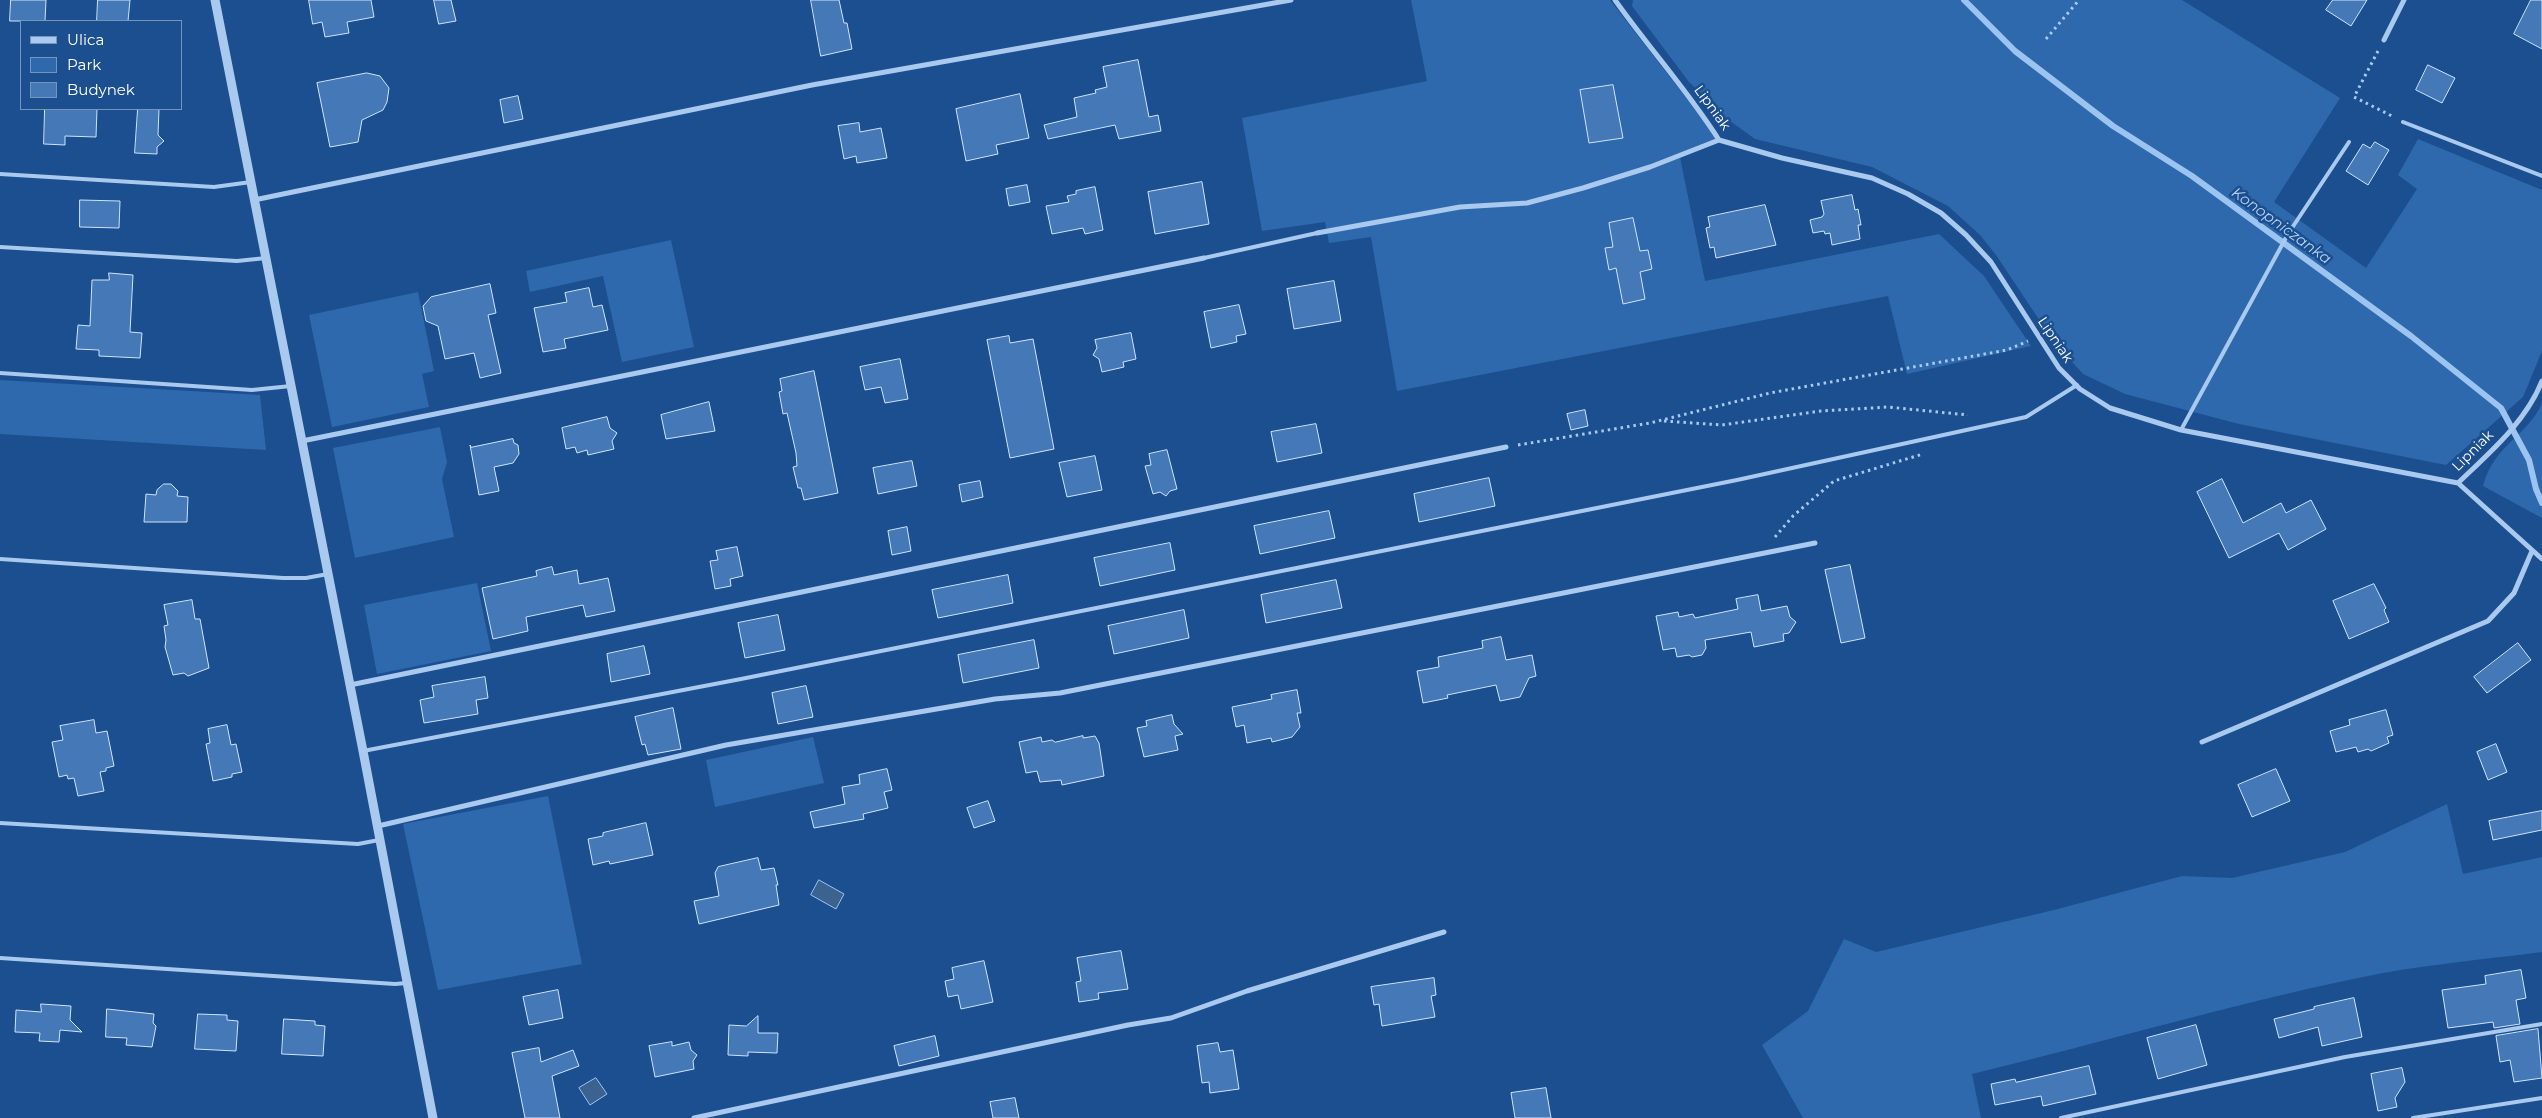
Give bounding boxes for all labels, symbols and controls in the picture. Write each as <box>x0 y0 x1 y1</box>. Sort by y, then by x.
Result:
legend <box>20 20 182 110</box>
text: Ulica <box>67 30 104 49</box>
text: Park <box>67 55 101 74</box>
text: Budynek <box>67 80 135 99</box>
street label: Lipniak <box>1690 82 1734 134</box>
water label: Konopniczanka <box>2228 184 2334 268</box>
street label: Lipniak <box>2034 314 2076 366</box>
street label: Lipniak <box>2449 427 2497 475</box>

